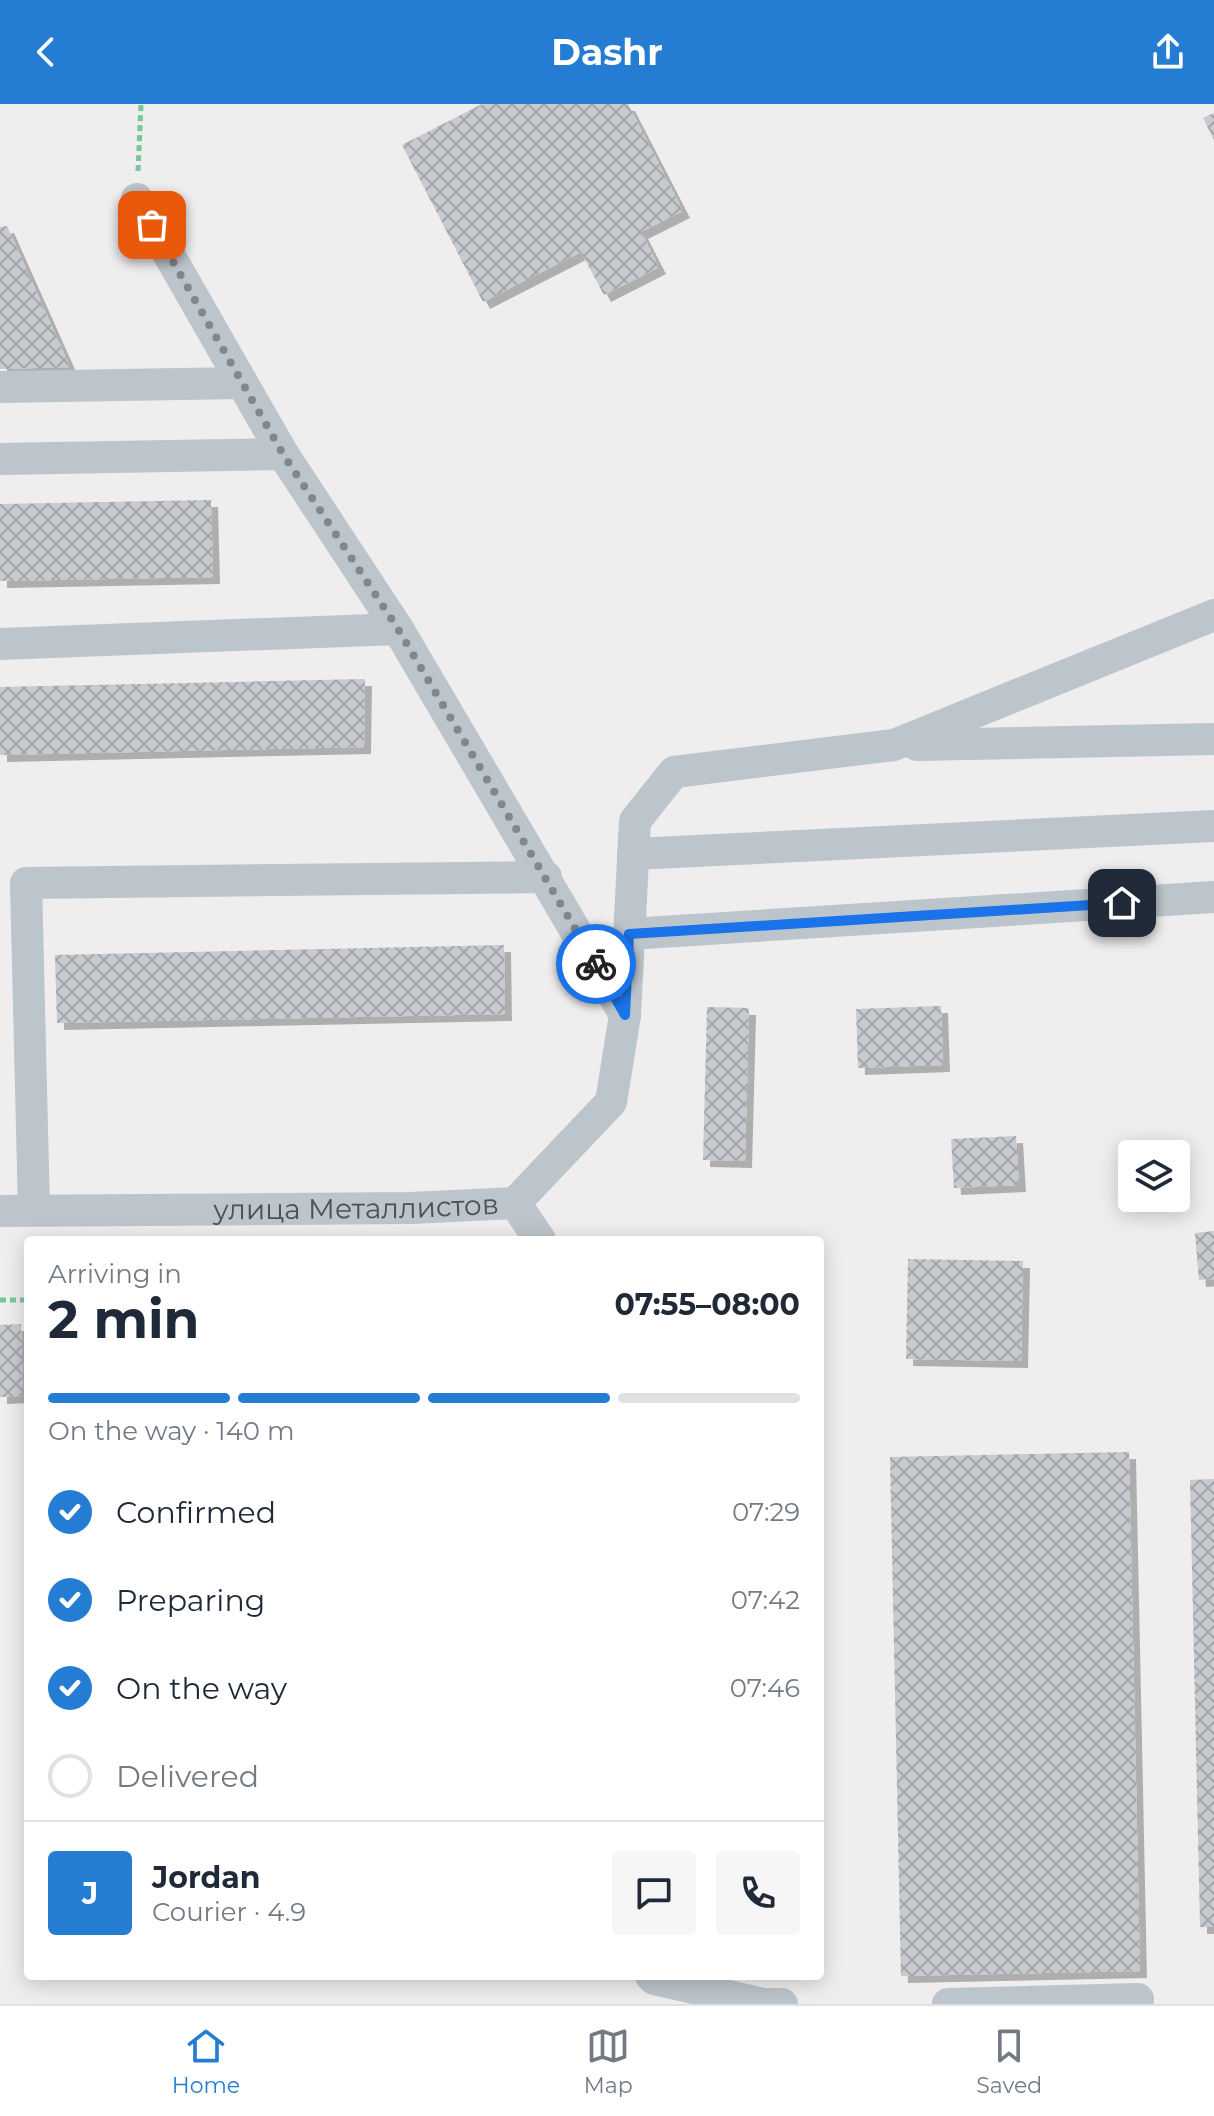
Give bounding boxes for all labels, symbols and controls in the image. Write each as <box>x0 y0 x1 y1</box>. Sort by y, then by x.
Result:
icon: back <box>24 30 68 74</box>
text: Dashr <box>551 30 663 74</box>
icon: share <box>1146 30 1190 74</box>
pin <box>118 191 186 259</box>
icon: bag <box>130 203 174 247</box>
pin <box>1088 869 1156 937</box>
icon: home <box>1100 881 1144 925</box>
courier <box>556 924 636 1004</box>
icon: bike <box>574 942 618 986</box>
map controls <box>1118 1140 1190 1212</box>
button: layers <box>1118 1140 1190 1212</box>
street label: улица Металлистов <box>212 1187 499 1226</box>
text: Arriving in <box>48 1258 182 1290</box>
text: 07:55–08:00 <box>614 1286 800 1323</box>
text: 2 min <box>48 1288 200 1351</box>
text: On the way · 140 m <box>48 1415 294 1447</box>
icon: check <box>48 1490 92 1534</box>
text: Confirmed <box>116 1494 276 1531</box>
text: 07:29 <box>732 1496 800 1528</box>
icon: check <box>48 1578 92 1622</box>
text: Preparing <box>116 1582 265 1619</box>
text: 07:42 <box>731 1584 800 1616</box>
icon: check <box>48 1666 92 1710</box>
text: On the way <box>116 1670 287 1707</box>
text: 07:46 <box>730 1672 800 1704</box>
text: Delivered <box>116 1758 259 1795</box>
button: chat <box>612 1851 696 1935</box>
button: phone <box>716 1851 800 1935</box>
text: Jordan <box>152 1859 261 1896</box>
text: J <box>82 1875 98 1912</box>
text: Courier · 4.9 <box>152 1896 306 1928</box>
tab: Home <box>172 2024 240 2099</box>
tab: Map <box>584 2024 633 2099</box>
tab: Saved <box>976 2024 1042 2099</box>

